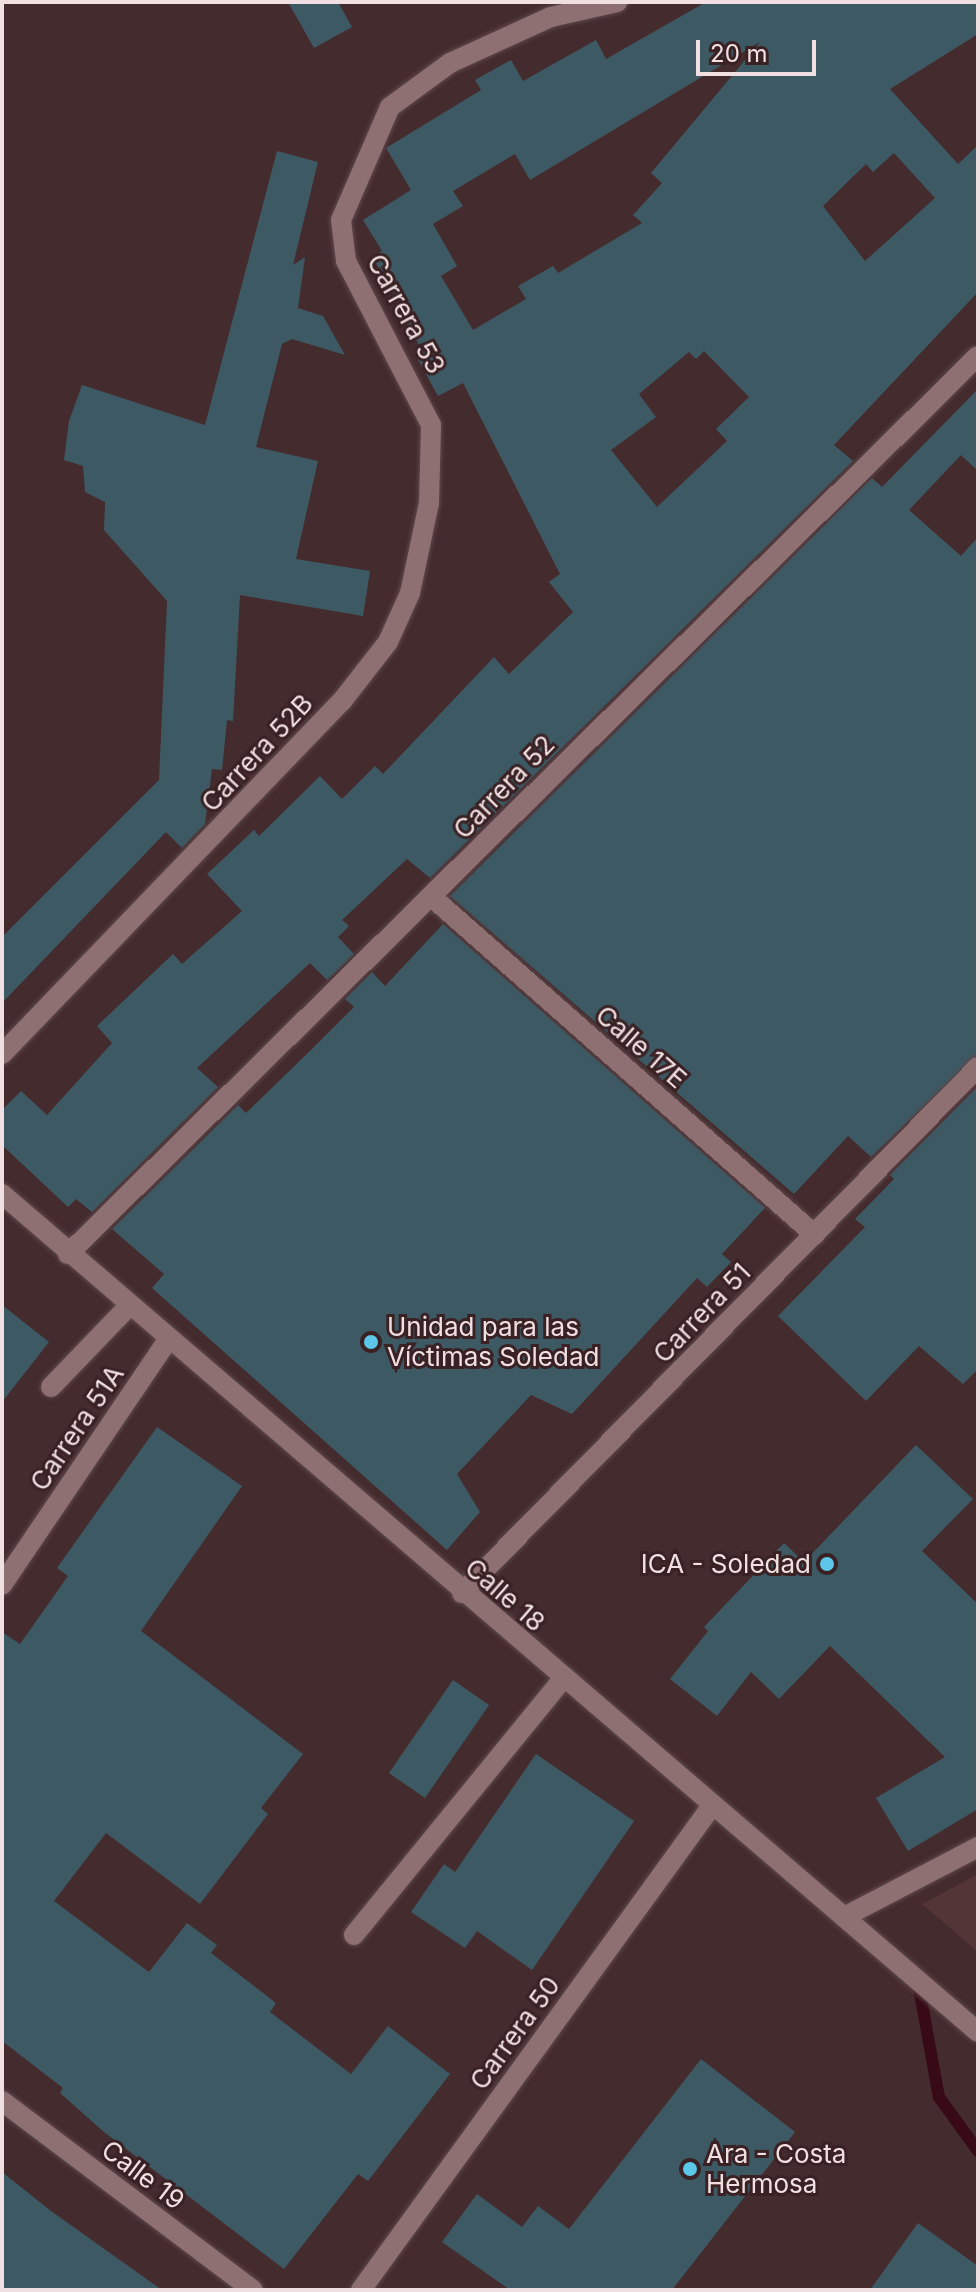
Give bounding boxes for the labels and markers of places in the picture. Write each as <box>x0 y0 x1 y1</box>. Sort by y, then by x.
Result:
place label: Unidad para las Víctimas Soledad <box>387 1311 599 1372</box>
marker: Unidad para las Víctimas Soledad <box>362 1333 380 1351</box>
place label: ICA - Soledad <box>641 1548 811 1580</box>
marker: ICA - Soledad <box>818 1555 836 1573</box>
place label: Ara - Costa Hermosa <box>706 2138 846 2200</box>
marker: Ara - Costa Hermosa <box>681 2160 699 2178</box>

